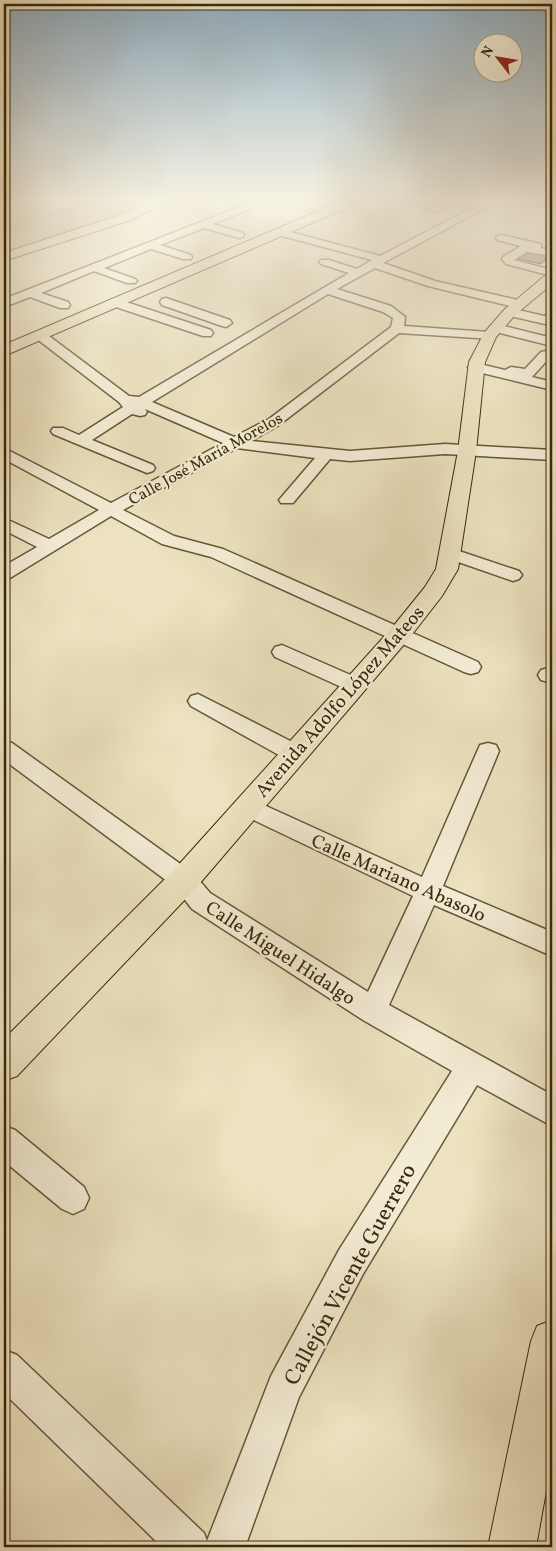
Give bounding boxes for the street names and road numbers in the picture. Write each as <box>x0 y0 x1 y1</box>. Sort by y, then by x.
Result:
street label: Calle José María Morelos <box>125 408 287 511</box>
street label: Avenida Adolfo López Mateos <box>250 601 431 804</box>
street label: Calle Mariano Abasolo <box>307 829 490 929</box>
street label: Calle Miguel Hidalgo <box>200 895 360 1012</box>
street label: Callejón Vicente Guerrero <box>277 1159 425 1392</box>

